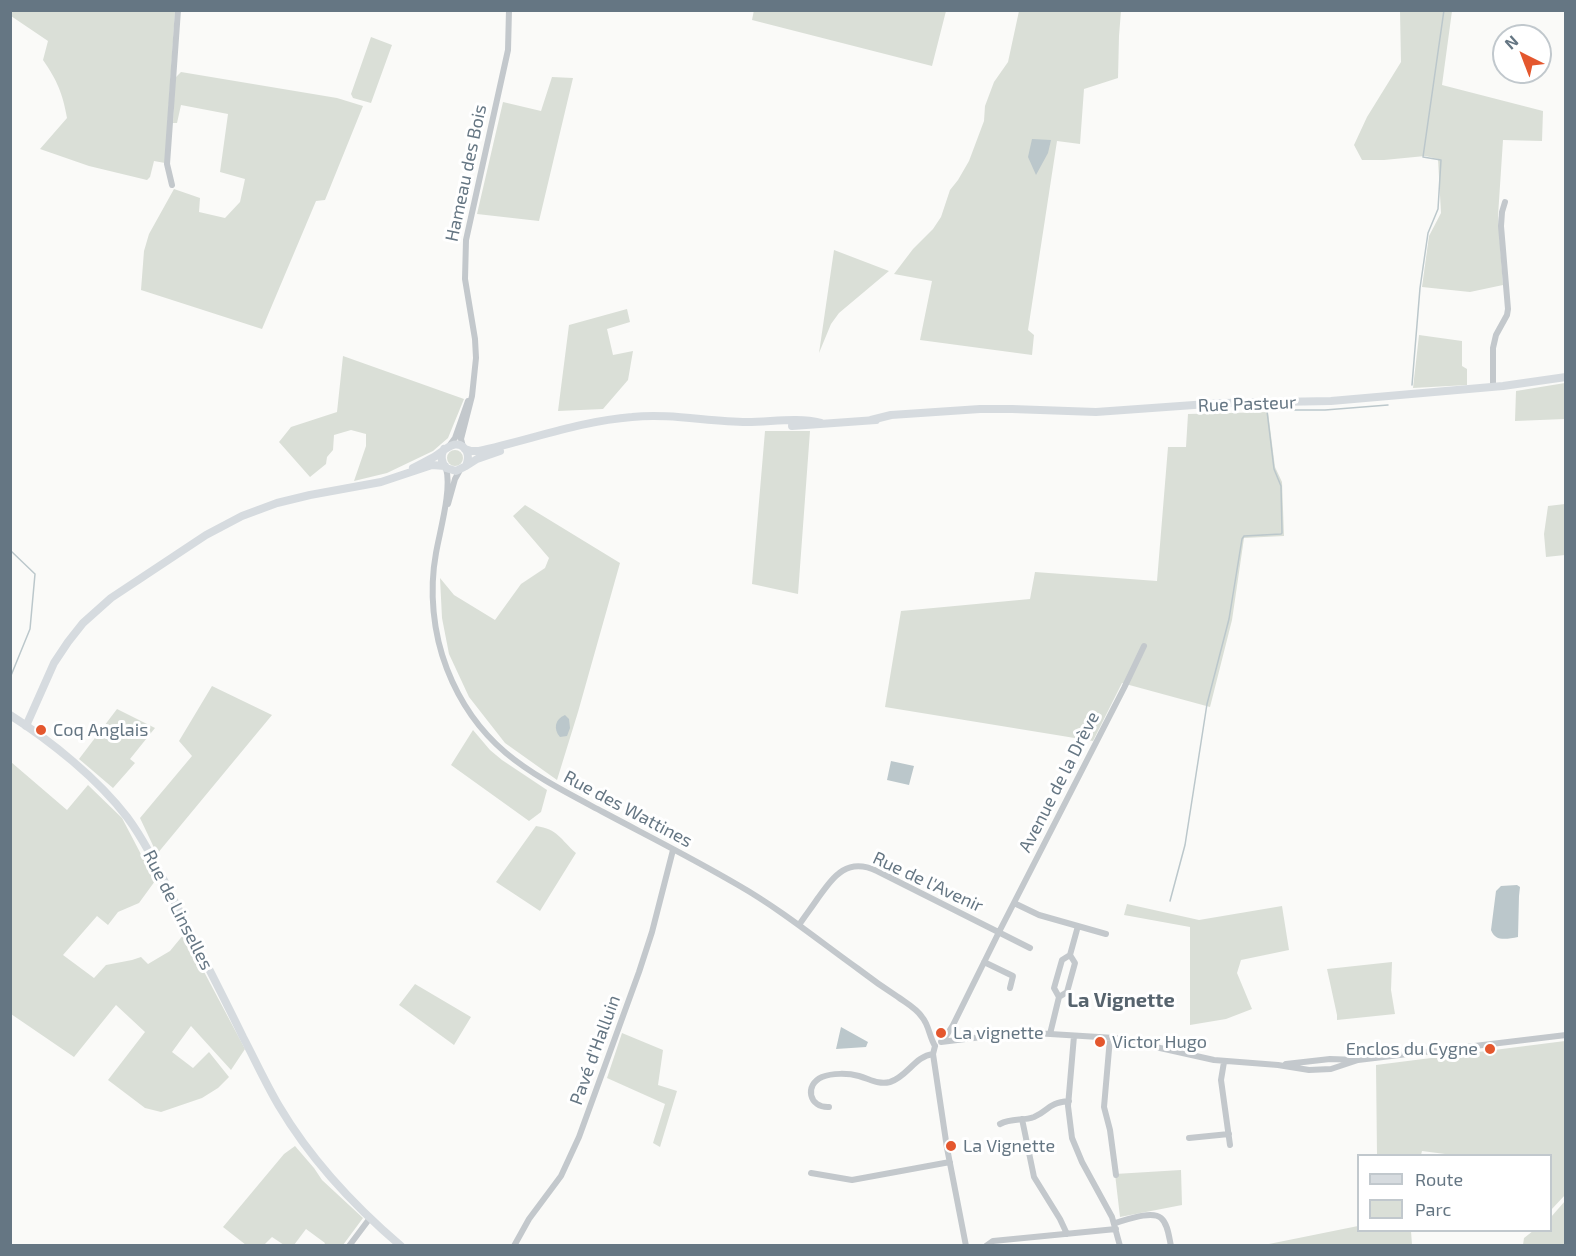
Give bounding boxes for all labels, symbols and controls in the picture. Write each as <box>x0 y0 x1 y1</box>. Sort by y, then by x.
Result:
north arrow <box>1492 24 1552 84</box>
text: N <box>1500 31 1522 53</box>
street label: Hameau des Bois <box>441 102 491 244</box>
street label: Rue Pasteur <box>1197 391 1297 417</box>
street label: Avenue de la Drève <box>1014 708 1104 856</box>
place label: Coq Anglais <box>53 719 148 741</box>
marker: Coq Anglais <box>34 723 48 737</box>
street label: Rue des Wattines <box>560 766 696 852</box>
street label: Rue de Linselles <box>139 846 217 974</box>
street label: Rue de l'Avenir <box>869 847 987 917</box>
district label: La Vignette <box>1067 988 1175 1012</box>
street label: Pavé d'Halluin <box>565 992 625 1108</box>
place label: La vignette <box>953 1022 1044 1044</box>
marker: La vignette <box>934 1026 948 1040</box>
place label: Victor Hugo <box>1112 1031 1207 1053</box>
marker: Victor Hugo <box>1093 1035 1107 1049</box>
place label: Enclos du Cygne <box>1346 1038 1478 1060</box>
marker: Enclos du Cygne <box>1483 1042 1497 1056</box>
place label: La Vignette <box>963 1135 1055 1157</box>
marker: La Vignette <box>944 1139 958 1153</box>
legend <box>1357 1154 1552 1232</box>
text: Route <box>1415 1168 1463 1190</box>
text: Parc <box>1415 1198 1451 1220</box>

